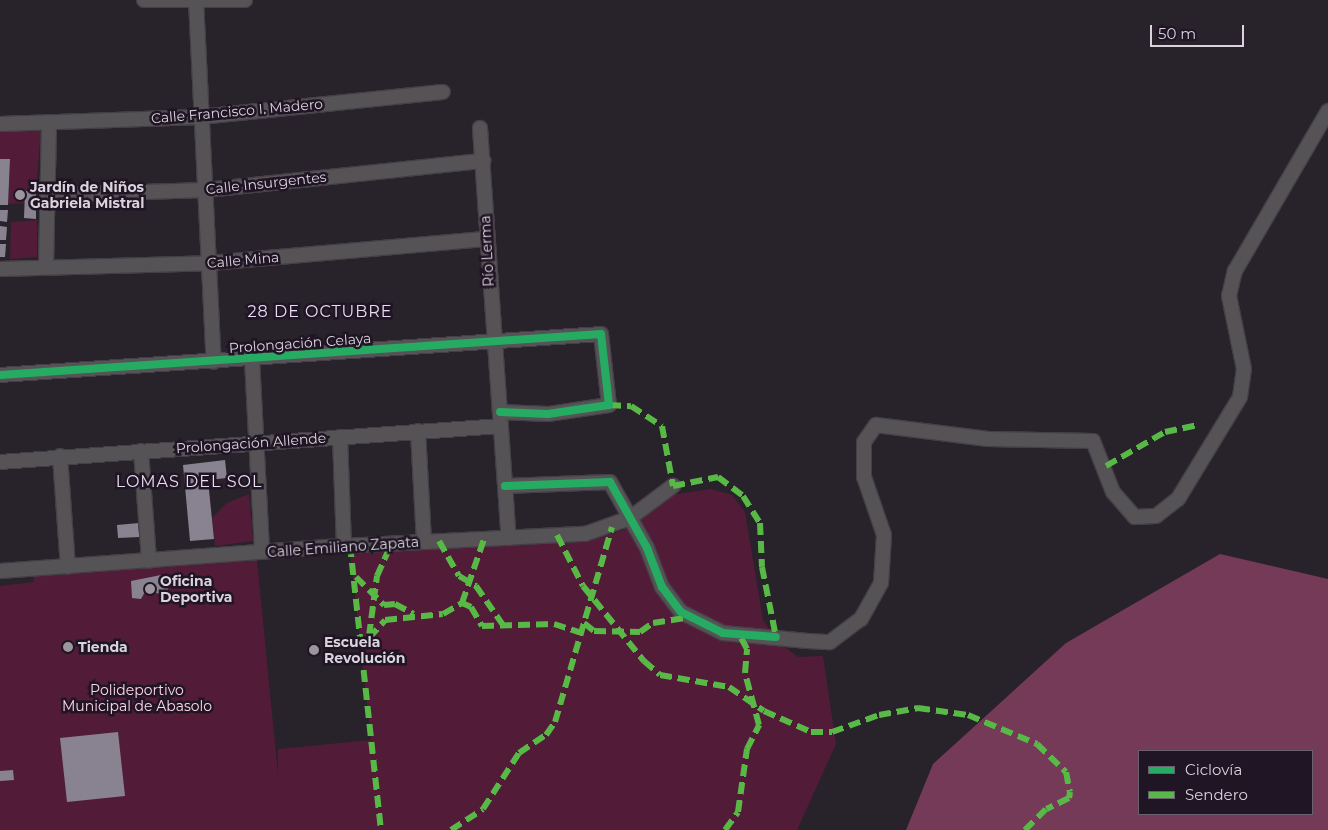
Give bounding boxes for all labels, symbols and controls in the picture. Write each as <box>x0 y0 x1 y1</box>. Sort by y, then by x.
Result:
scale bar <box>1153 15 1247 47</box>
text: 50 m <box>1158 24 1196 43</box>
street label: Calle Francisco I. Madero <box>150 95 324 127</box>
street label: Calle Insurgentes <box>205 168 327 198</box>
place label: Jardín de Niños Gabriela Mistral <box>30 179 144 212</box>
marker: Jardín de Niños Gabriela Mistral <box>14 189 26 201</box>
street label: Río Lerma <box>477 215 497 287</box>
street label: Calle Mina <box>206 248 280 272</box>
district label: 28 DE OCTUBRE <box>246 302 394 322</box>
street label: Prolongación Celaya <box>228 330 372 356</box>
street label: Prolongación Allende <box>175 429 327 457</box>
district label: LOMAS DEL SOL <box>114 472 264 492</box>
street label: Calle Emiliano Zapata <box>267 533 419 561</box>
place label: Oficina Deportiva <box>160 573 232 606</box>
marker: Oficina Deportiva <box>144 583 156 595</box>
place label: Escuela Revolución <box>324 634 405 666</box>
place label: Tienda <box>78 639 128 655</box>
marker: Tienda <box>62 641 74 653</box>
marker: Escuela Revolución <box>308 644 320 656</box>
park label: Polideportivo Municipal de Abasolo <box>62 682 212 714</box>
legend <box>1138 750 1313 815</box>
text: Ciclovía <box>1185 760 1242 779</box>
text: Sendero <box>1185 785 1248 804</box>

